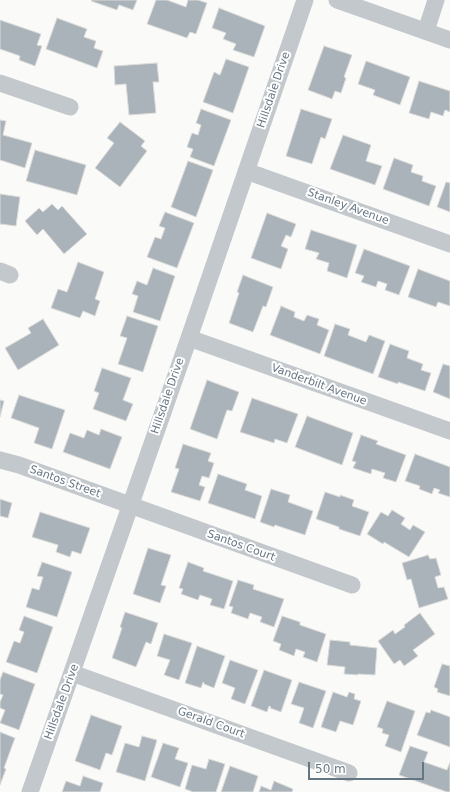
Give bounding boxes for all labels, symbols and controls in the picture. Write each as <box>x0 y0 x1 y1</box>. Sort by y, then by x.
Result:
street label: Hillsdale Drive <box>255 50 293 130</box>
street label: Stanley Avenue <box>305 186 391 228</box>
street label: Hillsdale Drive <box>149 356 187 436</box>
street label: Vanderbilt Avenue <box>270 362 368 408</box>
street label: Santos Street <box>28 463 102 501</box>
street label: Santos Court <box>205 528 277 564</box>
street label: Hillsdale Drive <box>42 662 82 742</box>
street label: Gerald Court <box>176 705 246 741</box>
scale bar <box>310 754 426 780</box>
text: 50 m <box>315 762 346 776</box>

